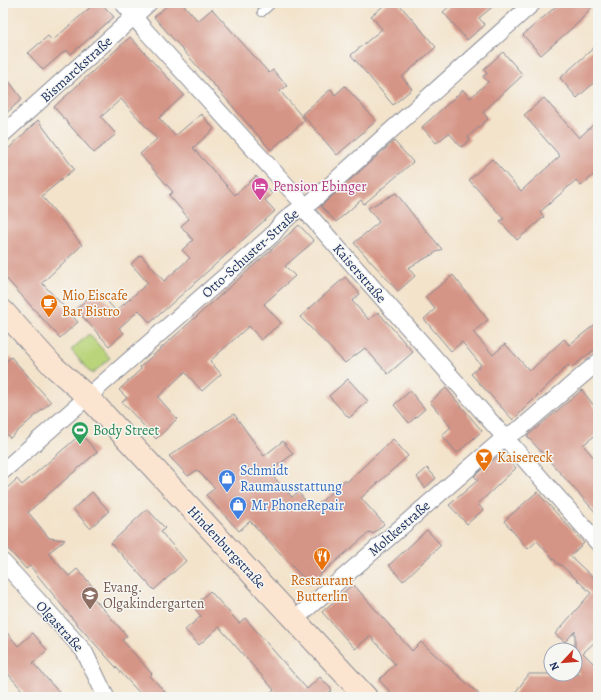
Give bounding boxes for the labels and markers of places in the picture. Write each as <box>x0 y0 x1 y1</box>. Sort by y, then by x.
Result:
hotel icon: Pension Ebinger <box>250 176 270 201</box>
place label: Pension Ebinger <box>273 177 367 196</box>
place label: Mio Eiscafe Bar Bistro <box>62 286 128 321</box>
cafe icon: Mio Eiscafe Bar Bistro <box>39 293 59 318</box>
sports icon: Body Street <box>70 420 90 445</box>
place label: Body Street <box>93 421 160 440</box>
bar icon: Kaisereck <box>474 447 494 472</box>
place label: Kaisereck <box>497 448 552 467</box>
place label: Schmidt Raumausstattung <box>240 461 342 496</box>
shop icon: Schmidt Raumausstattung <box>217 468 237 493</box>
shop icon: Mr PhoneRepair <box>228 495 248 520</box>
place label: Mr PhoneRepair <box>251 496 345 515</box>
restaurant icon: Restaurant Butterlin <box>312 546 332 571</box>
place label: Restaurant Butterlin <box>291 571 354 606</box>
place label: Evang. Olgakindergarten <box>103 578 205 613</box>
school or university icon: Evang. Olgakindergarten <box>80 585 100 610</box>

